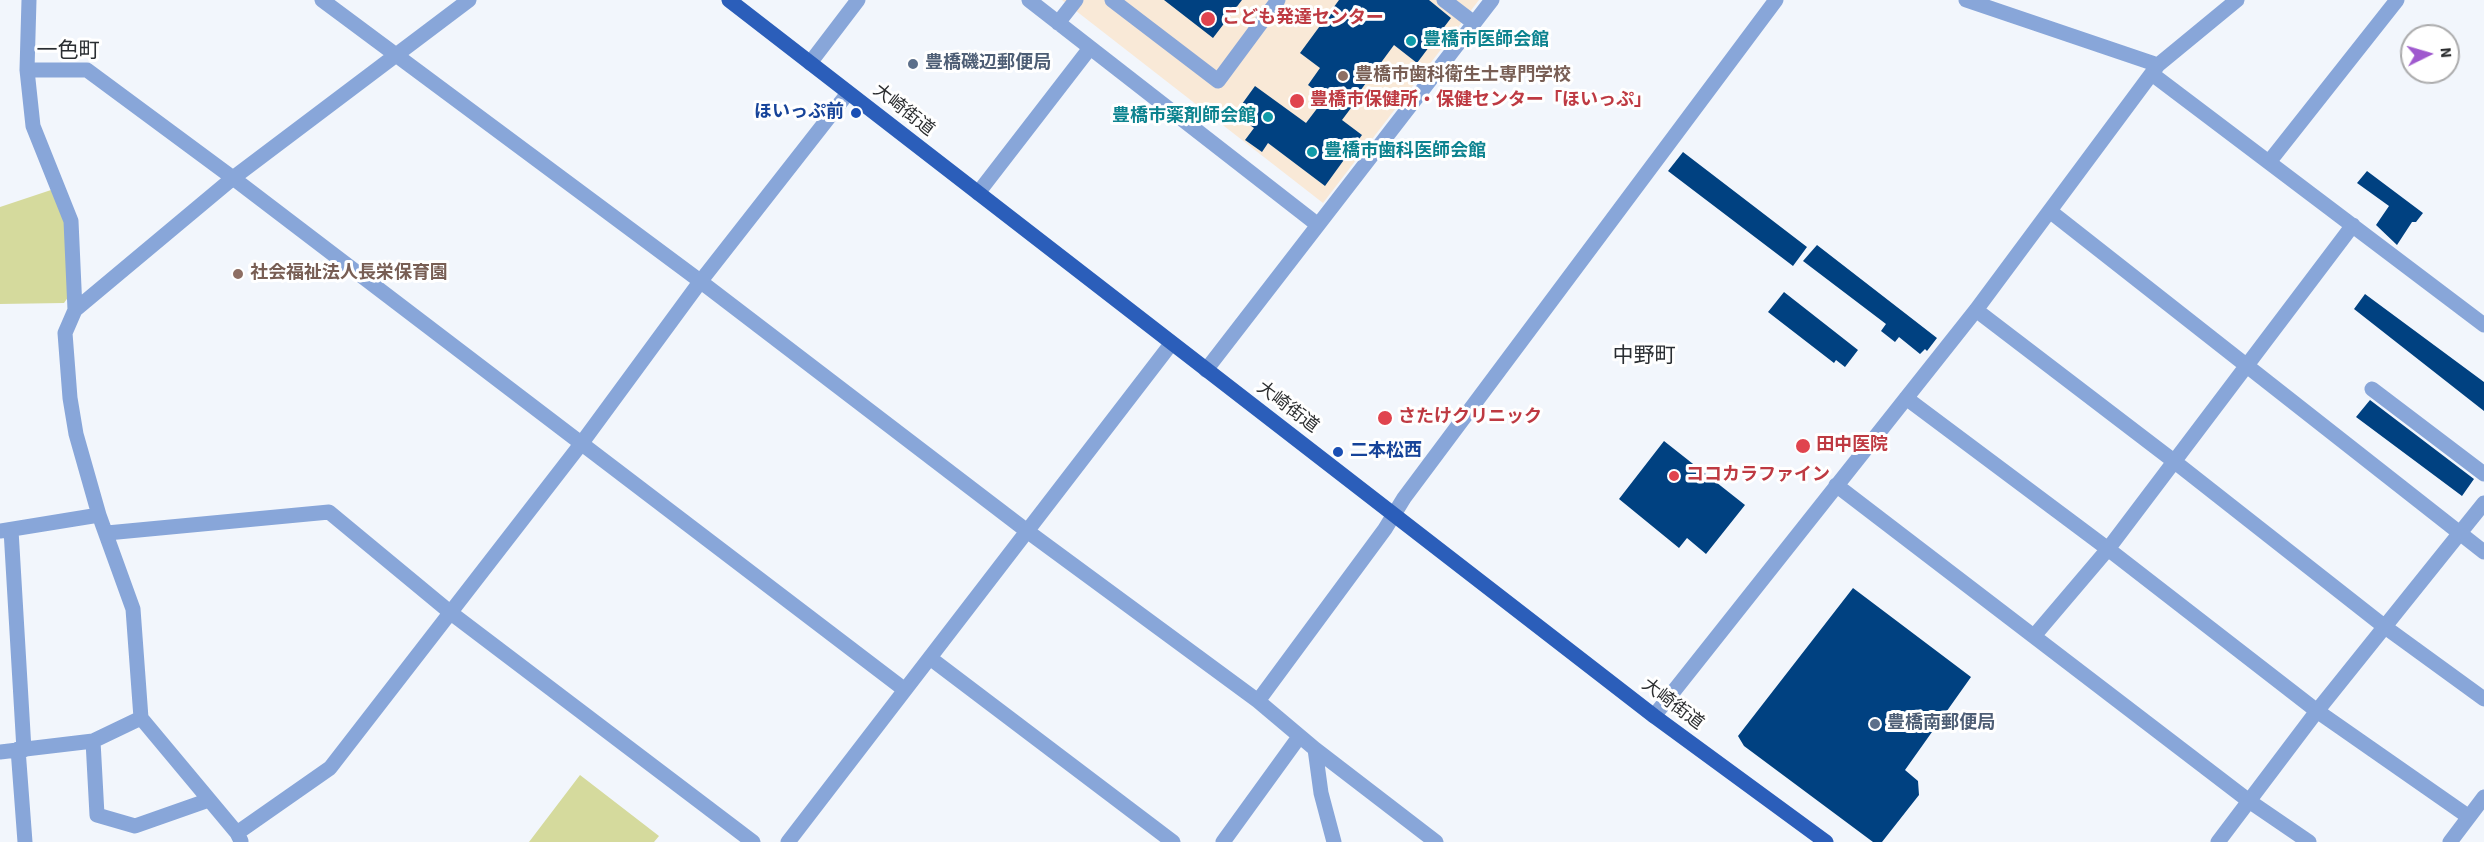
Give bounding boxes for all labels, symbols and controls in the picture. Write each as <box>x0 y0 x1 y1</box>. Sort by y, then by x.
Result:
place label: こども発達センター <box>1222 8 1384 30</box>
marker: こども発達センター <box>1199 10 1217 28</box>
north arrow <box>2400 24 2460 84</box>
place label: 豊橋市医師会館 <box>1423 30 1549 52</box>
marker: 豊橋市医師会館 <box>1404 34 1418 48</box>
district label: 一色町 <box>37 39 99 65</box>
text: N <box>2435 46 2457 59</box>
place label: 豊橋磯辺郵便局 <box>925 53 1051 75</box>
marker: 豊橋磯辺郵便局 <box>906 57 920 71</box>
place label: 豊橋市歯科衛生士専門学校 <box>1355 65 1571 87</box>
marker: 豊橋市歯科衛生士専門学校 <box>1336 69 1350 83</box>
street label: 大崎街道 <box>868 80 938 142</box>
place label: 豊橋市保健所・保健センター「ほいっぷ」 <box>1310 90 1652 112</box>
marker: 豊橋市保健所・保健センター「ほいっぷ」 <box>1288 92 1306 110</box>
place label: ほいっぷ前 <box>754 102 844 124</box>
marker: ほいっぷ前 <box>849 106 863 120</box>
place label: 豊橋市薬剤師会館 <box>1112 106 1256 128</box>
marker: 豊橋市薬剤師会館 <box>1261 110 1275 124</box>
place label: 豊橋市歯科医師会館 <box>1324 141 1486 163</box>
marker: 豊橋市歯科医師会館 <box>1305 145 1319 159</box>
place label: 社会福祉法人長栄保育園 <box>250 263 448 285</box>
marker: 社会福祉法人長栄保育園 <box>231 267 245 281</box>
district label: 中野町 <box>1613 344 1675 370</box>
street label: 大崎街道 <box>1252 378 1322 438</box>
place label: さたけクリニック <box>1398 407 1542 429</box>
marker: さたけクリニック <box>1376 409 1394 427</box>
place label: 田中医院 <box>1816 435 1888 457</box>
marker: 田中医院 <box>1794 437 1812 455</box>
place label: 二本松西 <box>1350 441 1422 463</box>
marker: 二本松西 <box>1331 445 1345 459</box>
place label: ココカラファイン <box>1686 465 1830 487</box>
marker: ココカラファイン <box>1667 469 1681 483</box>
street label: 大崎街道 <box>1637 675 1707 735</box>
place label: 豊橋南郵便局 <box>1887 713 1995 735</box>
marker: 豊橋南郵便局 <box>1868 717 1882 731</box>

